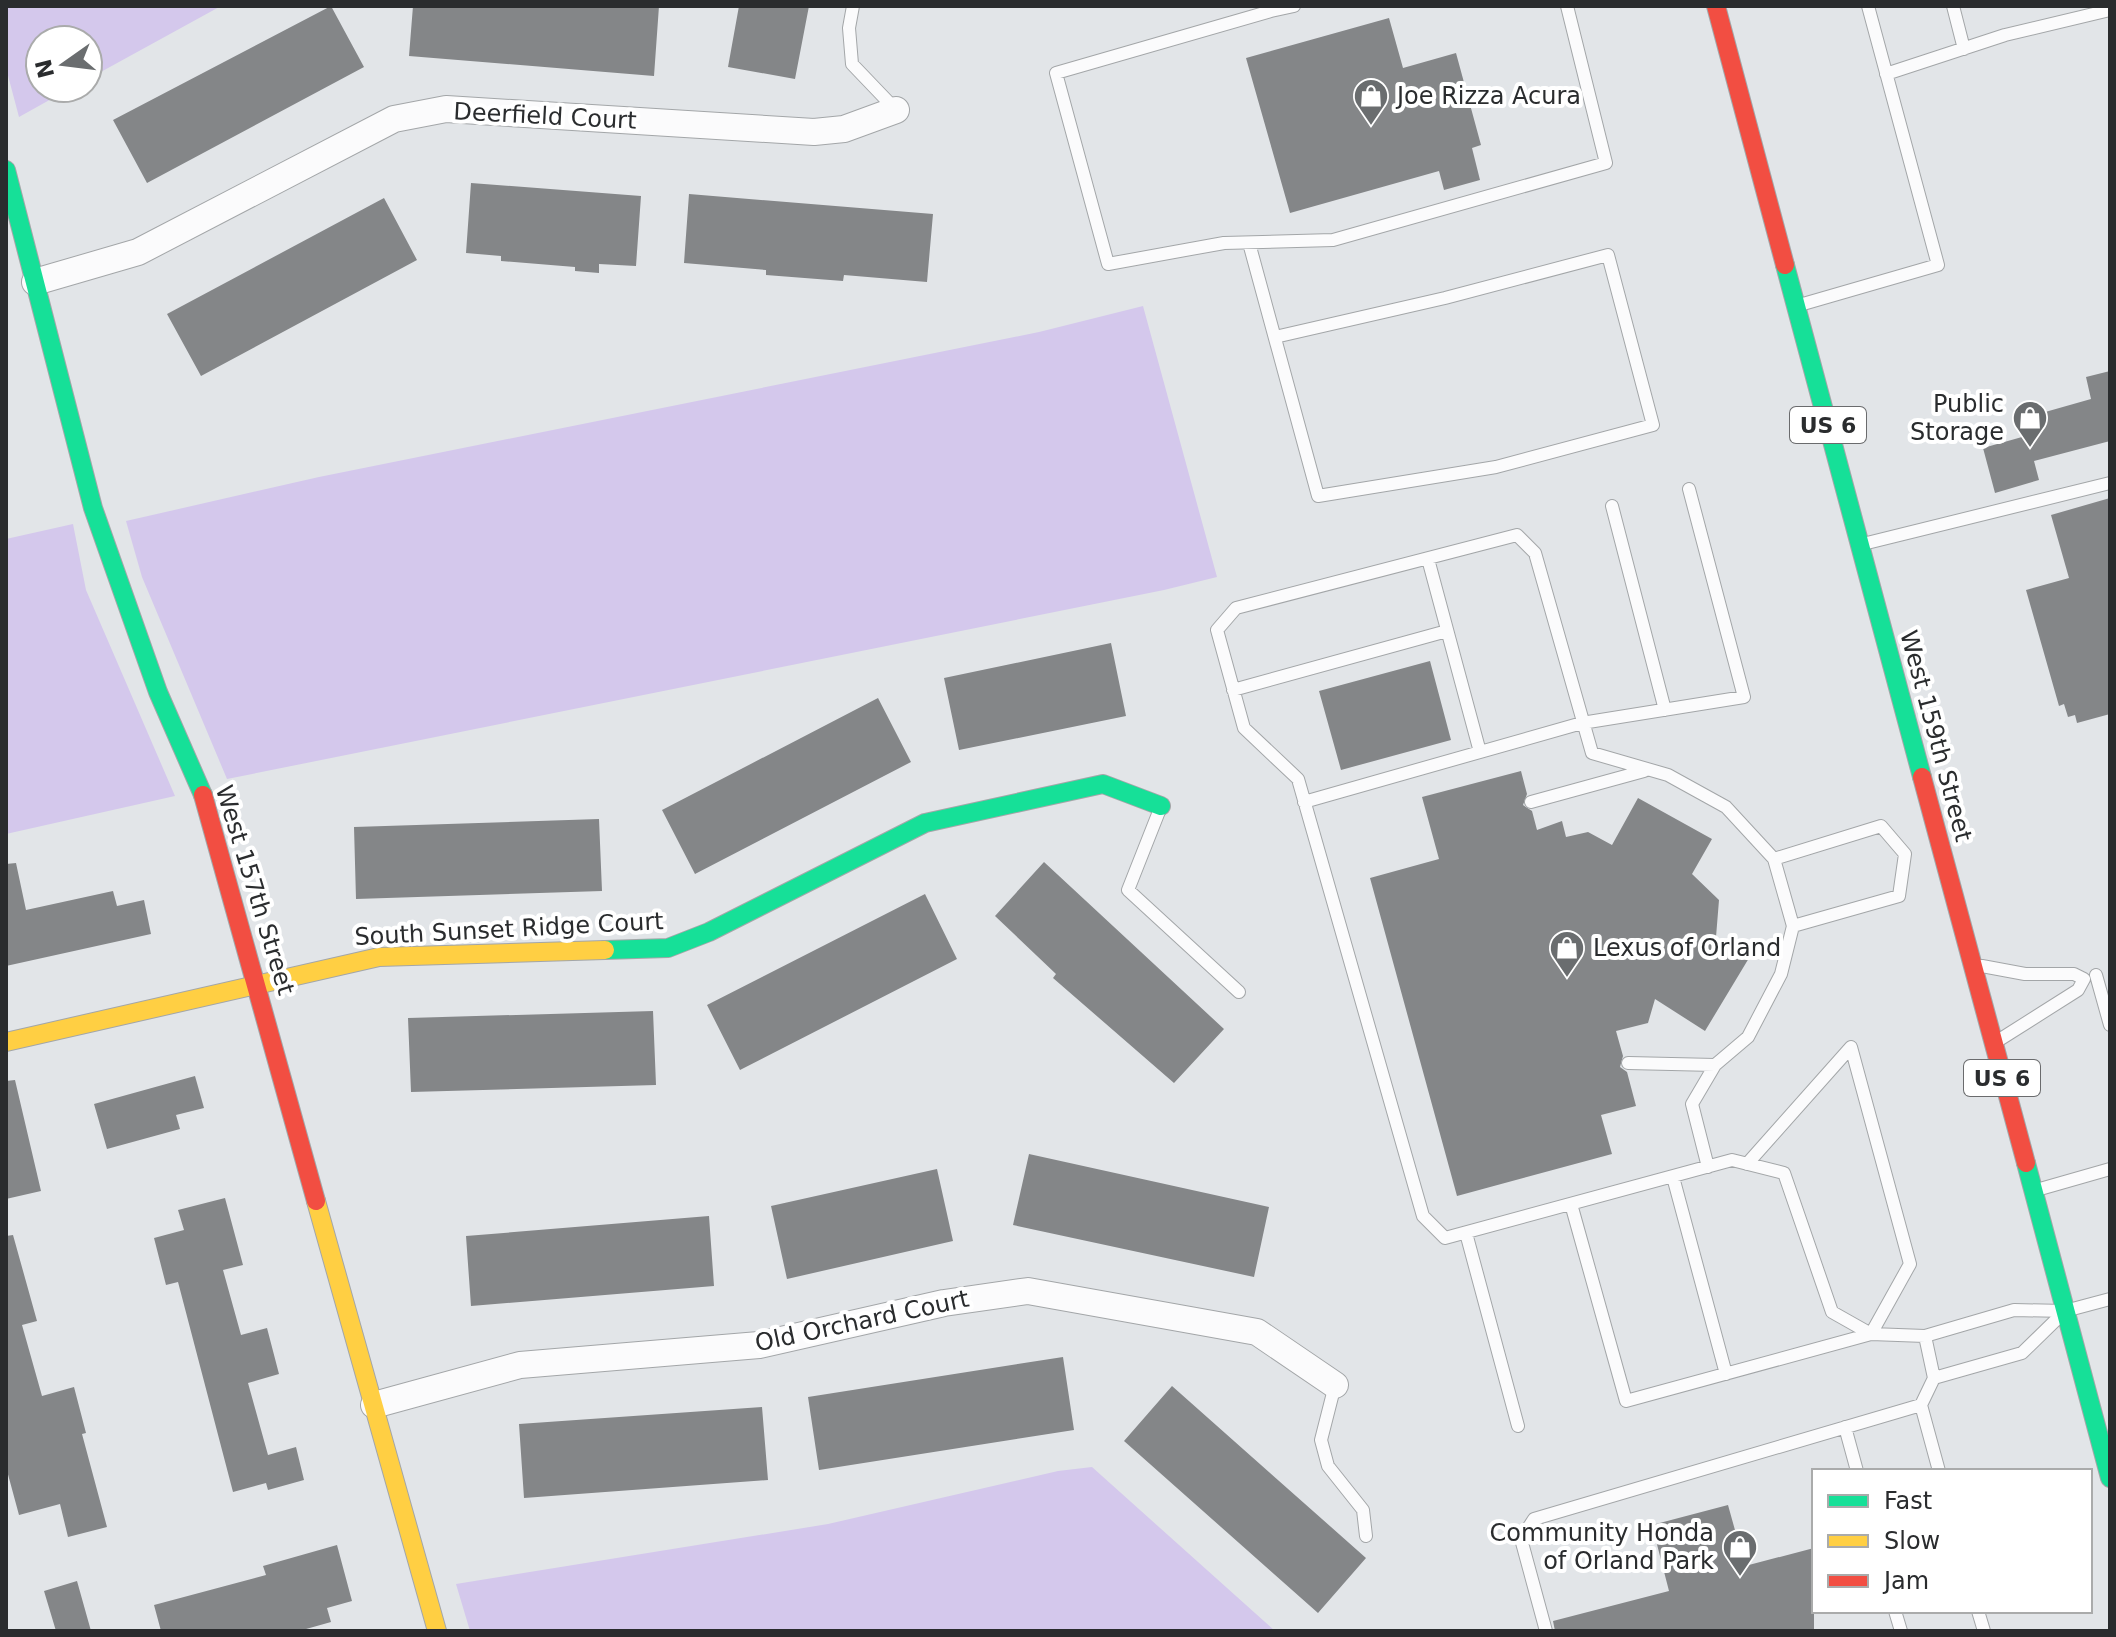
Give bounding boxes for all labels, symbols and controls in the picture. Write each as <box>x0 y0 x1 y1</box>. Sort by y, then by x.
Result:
north arrow <box>24 24 104 104</box>
text: N <box>31 57 59 81</box>
shop icon: Joe Rizza Acura <box>1352 77 1390 127</box>
place label: Joe Rizza Acura <box>1395 82 1581 110</box>
street label: Deerfield Court <box>453 97 637 135</box>
place label: Public Storage <box>1910 390 2004 446</box>
shop icon: Public Storage <box>2011 399 2049 449</box>
road number: US 6 <box>1790 407 1866 443</box>
street label: West 159th Street <box>1894 627 1978 845</box>
street label: West 157th Street <box>210 782 300 998</box>
street label: South Sunset Ridge Court <box>354 907 664 951</box>
shop icon: Lexus of Orland <box>1548 929 1586 979</box>
place label: Lexus of Orland <box>1593 934 1781 962</box>
road number: US 6 <box>1964 1060 2040 1096</box>
street label: Old Orchard Court <box>752 1285 972 1357</box>
legend <box>1812 1469 2092 1613</box>
text: Fast <box>1884 1487 1932 1515</box>
place label: Community Honda of Orland Park <box>1490 1519 1714 1575</box>
text: Slow <box>1884 1527 1940 1555</box>
shop icon: Community Honda of Orland Park <box>1721 1528 1759 1578</box>
text: Jam <box>1882 1567 1929 1595</box>

